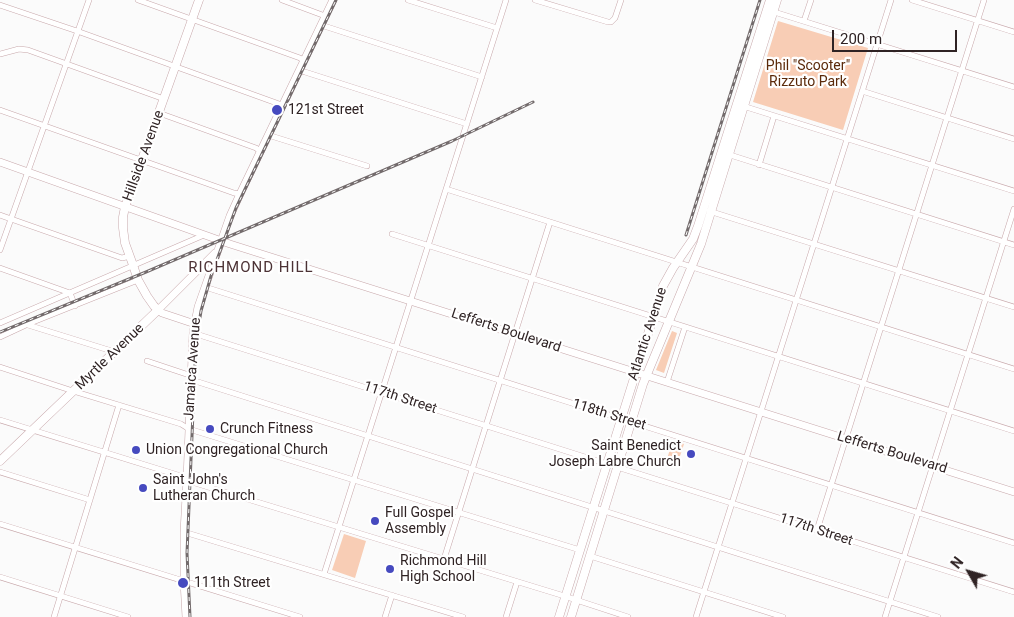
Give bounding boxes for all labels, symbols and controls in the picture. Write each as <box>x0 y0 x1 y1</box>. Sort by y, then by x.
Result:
scale bar <box>834 20 959 52</box>
text: 200 m <box>840 30 882 48</box>
park label: Phil "Scooter" Rizzuto Park <box>766 58 850 90</box>
place label: 121st Street <box>288 102 364 118</box>
marker: 121st Street <box>270 103 284 117</box>
street label: Hillside Avenue <box>120 108 168 204</box>
district label: RICHMOND HILL <box>187 259 315 277</box>
street label: Atlantic Avenue <box>625 285 671 383</box>
street label: Lefferts Boulevard <box>449 305 563 357</box>
street label: Jamaica Avenue <box>181 317 205 421</box>
street label: Myrtle Avenue <box>72 320 148 394</box>
street label: 117th Street <box>361 378 439 418</box>
street label: 118th Street <box>570 396 648 434</box>
place label: Crunch Fitness <box>220 421 313 437</box>
marker: Crunch Fitness <box>204 423 216 435</box>
street label: Lefferts Boulevard <box>835 428 949 478</box>
place label: Saint Benedict Joseph Labre Church <box>549 438 681 471</box>
place label: Union Congregational Church <box>146 442 328 458</box>
marker: Union Congregational Church <box>130 444 142 456</box>
marker: Saint Benedict Joseph Labre Church <box>685 448 697 460</box>
place label: Saint John's Lutheran Church <box>153 472 255 504</box>
marker: Saint John's Lutheran Church <box>137 482 149 494</box>
place label: Full Gospel Assembly <box>385 505 454 538</box>
street label: 117th Street <box>777 510 855 550</box>
marker: Full Gospel Assembly <box>369 515 381 527</box>
north arrow <box>944 547 994 597</box>
place label: Richmond Hill High School <box>400 553 487 586</box>
text: N <box>948 554 967 572</box>
marker: Richmond Hill High School <box>384 563 396 575</box>
place label: 111th Street <box>194 575 270 591</box>
marker: 111th Street <box>176 576 190 590</box>

